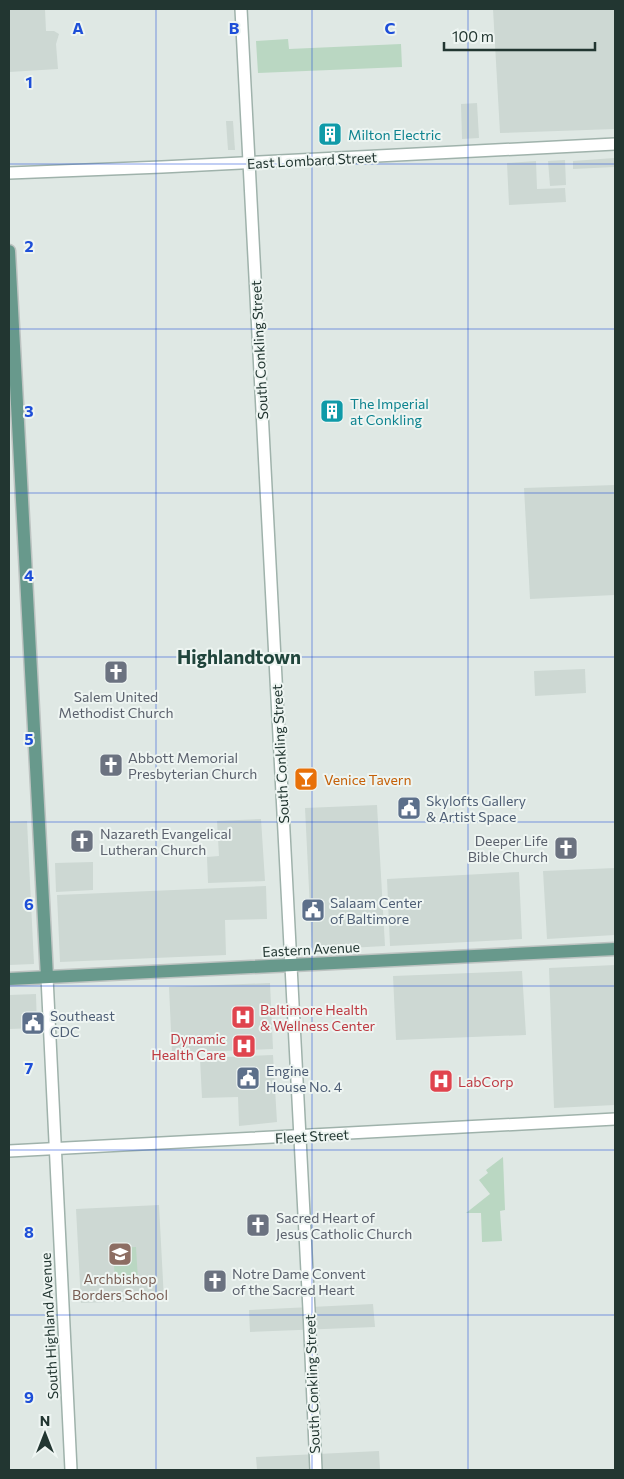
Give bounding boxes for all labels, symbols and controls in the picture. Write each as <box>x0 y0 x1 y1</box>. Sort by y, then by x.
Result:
text: A <box>72 18 84 37</box>
text: B <box>229 18 240 37</box>
text: C <box>385 18 396 37</box>
scale bar <box>444 20 595 52</box>
text: 100 m <box>452 27 494 45</box>
text: 1 <box>25 72 33 91</box>
building icon: Milton Electric <box>317 121 343 147</box>
place label: Milton Electric <box>348 126 441 143</box>
street label: East Lombard Street <box>247 148 378 172</box>
text: 2 <box>24 236 34 255</box>
street label: South Conkling Street <box>247 280 271 420</box>
place label: The Imperial at Conkling <box>350 395 429 428</box>
building icon: The Imperial at Conkling <box>319 398 345 424</box>
text: 3 <box>24 401 34 420</box>
text: 4 <box>24 565 34 584</box>
district label: Highlandtown <box>177 645 301 668</box>
church icon: Salem United Methodist Church <box>103 659 129 685</box>
street label: South Conkling Street <box>268 684 292 824</box>
place label: Salem United Methodist Church <box>59 688 173 721</box>
text: 5 <box>24 729 34 748</box>
place label: Abbott Memorial Presbyterian Church <box>128 749 257 782</box>
church icon: Abbott Memorial Presbyterian Church <box>98 752 124 778</box>
bar icon: Venice Tavern <box>293 766 319 792</box>
place label: Venice Tavern <box>324 771 412 788</box>
place label: Skylofts Gallery & Artist Space <box>426 792 526 825</box>
public building icon: Skylofts Gallery & Artist Space <box>396 795 422 821</box>
place label: Nazareth Evangelical Lutheran Church <box>100 825 232 858</box>
church icon: Nazareth Evangelical Lutheran Church <box>69 828 95 854</box>
place label: Deeper Life Bible Church <box>468 832 548 865</box>
church icon: Deeper Life Bible Church <box>553 835 579 861</box>
text: 6 <box>24 894 34 913</box>
place label: Salaam Center of Baltimore <box>330 894 423 927</box>
public building icon: Salaam Center of Baltimore <box>300 897 326 923</box>
street label: Eastern Avenue <box>262 938 360 960</box>
place label: Baltimore Health & Wellness Center <box>260 1001 376 1034</box>
hospital icon: Baltimore Health & Wellness Center <box>230 1004 256 1030</box>
place label: Southeast CDC <box>50 1007 115 1040</box>
public building icon: Southeast CDC <box>20 1010 46 1036</box>
place label: Dynamic Health Care <box>151 1030 226 1063</box>
hospital icon: Dynamic Health Care <box>231 1033 257 1059</box>
text: 7 <box>25 1058 34 1077</box>
place label: Engine House No. 4 <box>266 1062 343 1095</box>
public building icon: Engine House No. 4 <box>235 1065 261 1091</box>
hospital icon: LabCorp <box>428 1068 454 1094</box>
place label: LabCorp <box>458 1073 513 1090</box>
street label: Fleet Street <box>274 1126 350 1146</box>
place label: Sacred Heart of Jesus Catholic Church <box>276 1209 412 1242</box>
church icon: Sacred Heart of Jesus Catholic Church <box>245 1212 271 1238</box>
text: 8 <box>24 1222 34 1241</box>
school or university icon: Archbishop Borders School <box>107 1241 133 1267</box>
street label: South Highland Avenue <box>37 1252 61 1400</box>
place label: Notre Dame Convent of the Sacred Heart <box>232 1265 366 1298</box>
church icon: Notre Dame Convent of the Sacred Heart <box>202 1268 228 1294</box>
place label: Archbishop Borders School <box>72 1270 168 1303</box>
street label: South Conkling Street <box>301 1314 323 1454</box>
text: 9 <box>24 1387 34 1406</box>
north arrow <box>20 1409 70 1459</box>
text: N <box>40 1412 50 1429</box>

